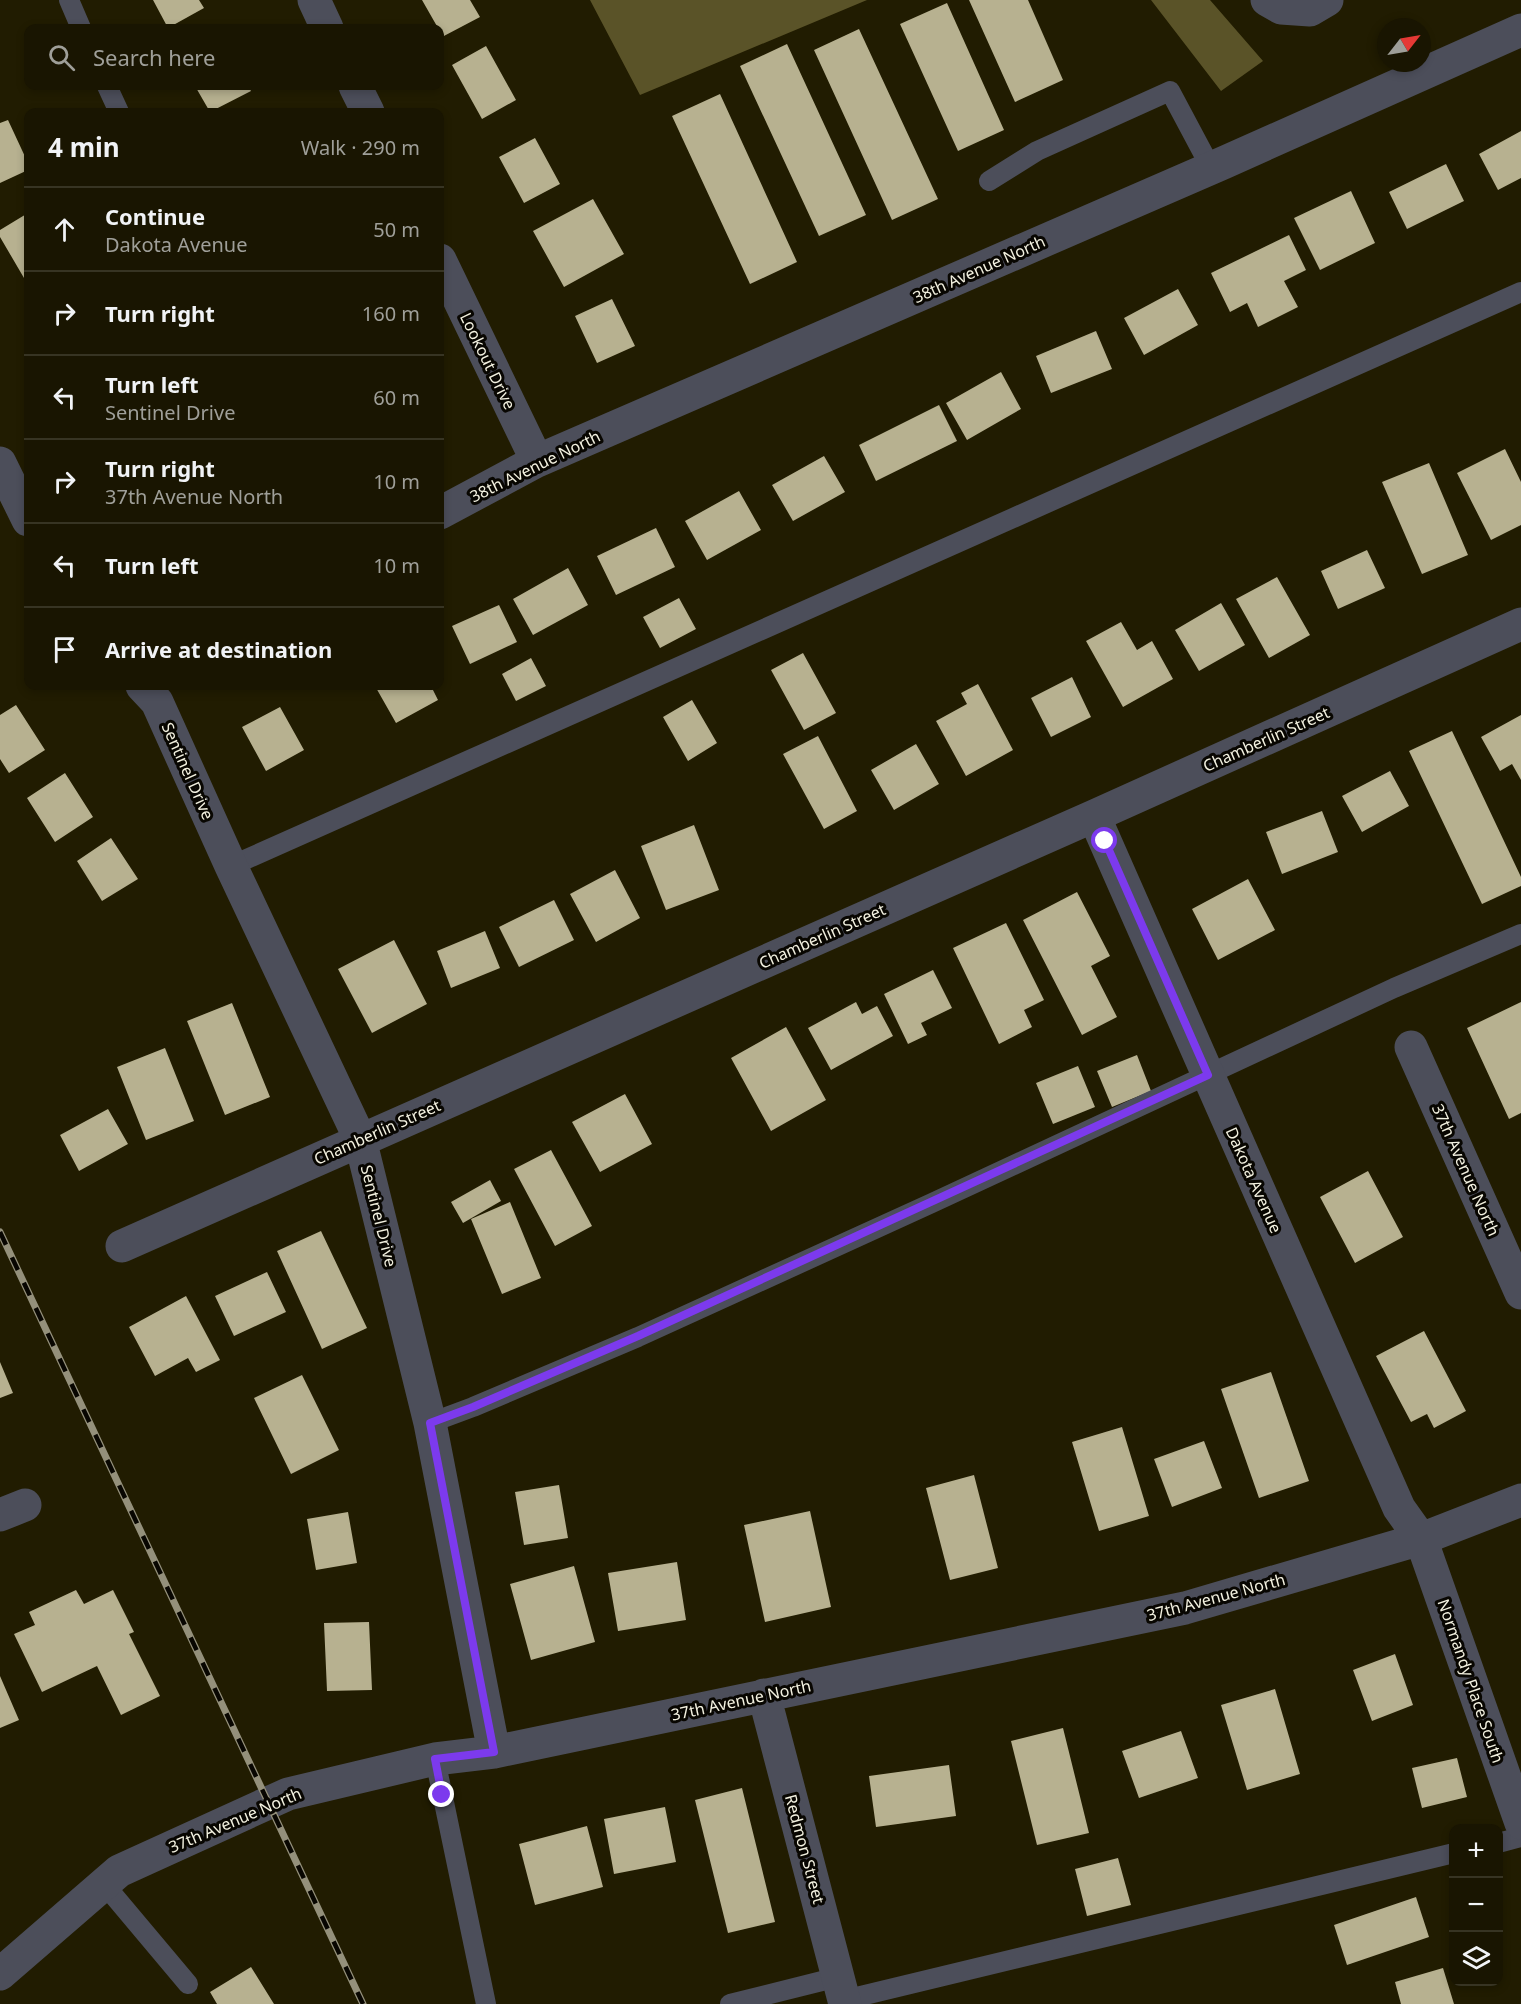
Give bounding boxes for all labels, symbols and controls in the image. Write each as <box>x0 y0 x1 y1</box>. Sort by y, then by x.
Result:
north arrow <box>1377 18 1431 72</box>
search box <box>24 24 444 90</box>
icon: search <box>45 41 78 74</box>
text: Search here <box>93 42 215 72</box>
text: 4 min <box>48 129 120 165</box>
text: Walk · 290 m <box>301 134 420 161</box>
text: Continue <box>105 201 205 231</box>
icon: ahead <box>48 213 81 246</box>
text: 50 m <box>373 216 420 243</box>
street label: 38th Avenue North <box>909 230 1049 308</box>
text: Dakota Avenue <box>105 231 247 258</box>
icon: right <box>48 297 81 330</box>
text: Turn right <box>105 298 215 328</box>
text: 160 m <box>362 300 420 327</box>
street label: Lookout Drive <box>455 309 521 413</box>
text: Turn left <box>105 369 199 399</box>
icon: left <box>48 381 81 414</box>
text: 60 m <box>373 384 420 411</box>
text: Sentinel Drive <box>105 399 235 426</box>
street label: 38th Avenue North <box>466 425 604 507</box>
text: Turn right <box>105 453 215 483</box>
icon: right <box>48 465 81 498</box>
text: 10 m <box>373 468 420 495</box>
text: 37th Avenue North <box>105 483 283 510</box>
icon: left <box>48 549 81 582</box>
text: Turn left <box>105 550 199 580</box>
text: 10 m <box>373 552 420 579</box>
icon: arrive <box>48 633 81 666</box>
text: Arrive at destination <box>105 634 332 664</box>
street label: Chamberlin Street <box>1199 701 1333 777</box>
street label: Sentinel Drive <box>157 719 219 823</box>
route start <box>1091 827 1117 853</box>
street label: Chamberlin Street <box>755 898 889 974</box>
street label: Chamberlin Street <box>310 1094 444 1170</box>
street label: 37th Avenue North <box>1427 1100 1505 1240</box>
street label: Dakota Avenue <box>1221 1123 1287 1237</box>
street label: Sentinel Drive <box>356 1163 402 1269</box>
street label: 37th Avenue North <box>1144 1568 1288 1626</box>
street label: Normandy Place South <box>1433 1596 1509 1766</box>
street label: 37th Avenue North <box>669 1674 813 1726</box>
route end <box>428 1781 454 1807</box>
street label: 37th Avenue North <box>165 1782 305 1858</box>
street label: Redmon Street <box>780 1792 830 1906</box>
map controls <box>1449 1824 1503 1986</box>
button: + <box>1449 1824 1503 1878</box>
button: − <box>1449 1878 1503 1932</box>
button: layers <box>1449 1932 1503 1986</box>

